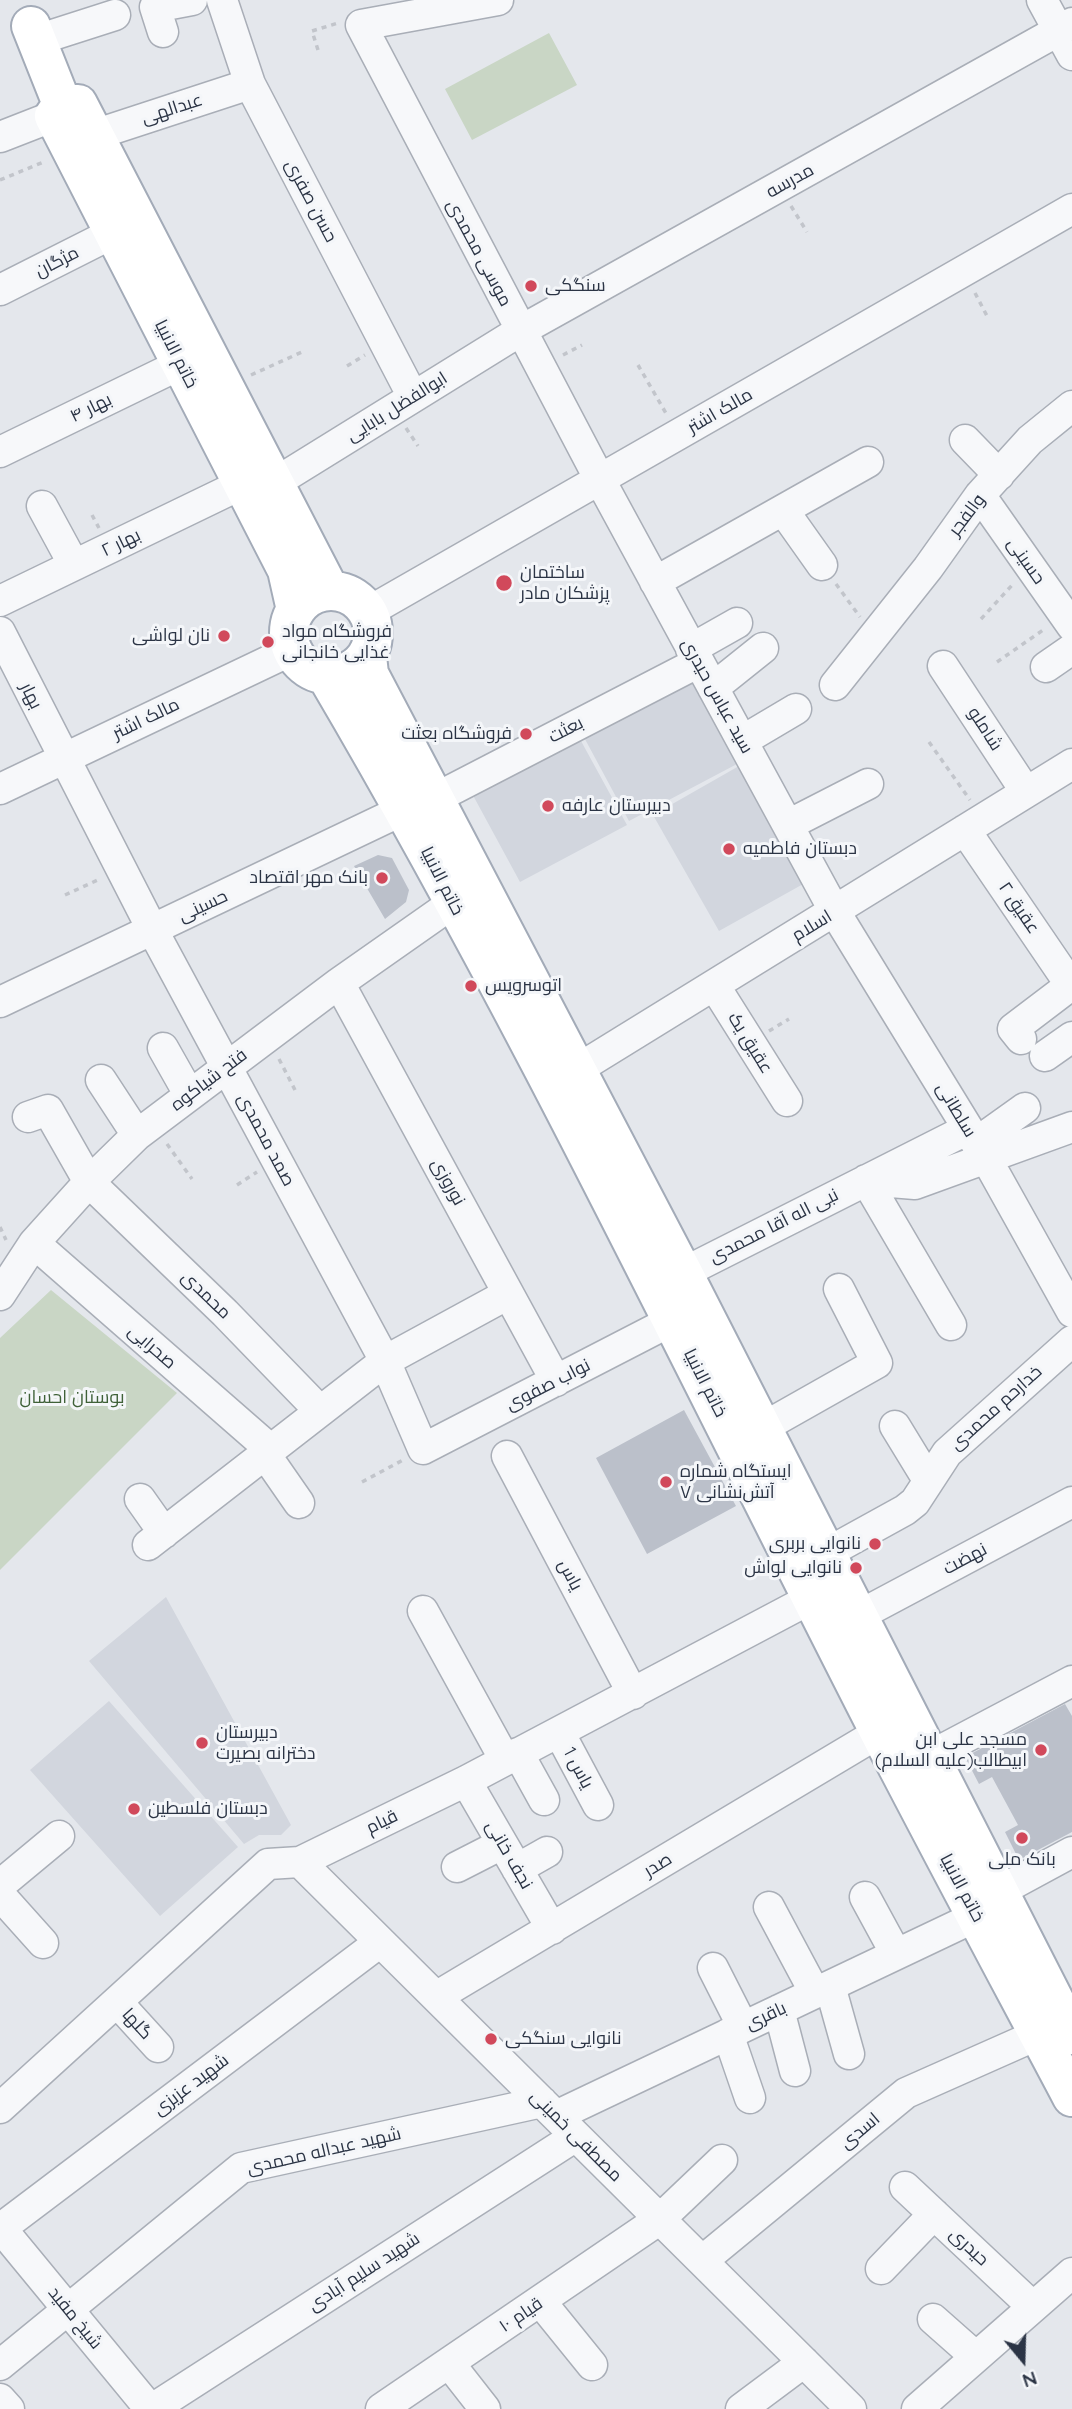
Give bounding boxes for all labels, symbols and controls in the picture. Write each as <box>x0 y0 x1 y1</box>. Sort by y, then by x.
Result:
street label: عبدالهی <box>139 89 205 129</box>
street label: حسن صفری <box>280 156 342 246</box>
street label: مدرسه <box>762 159 818 203</box>
street label: موسی محمدی <box>442 196 516 310</box>
street label: مژگان <box>31 242 83 282</box>
place label: سنگکی <box>545 275 606 297</box>
marker: سنگکی <box>523 278 539 294</box>
street label: خاتم الانبیا <box>150 316 202 392</box>
street label: ابوالفضل بابایی <box>342 367 452 447</box>
street label: مالک اشتر <box>683 384 757 438</box>
street label: بهار ۴ <box>67 389 115 427</box>
street label: والفجر <box>944 490 990 540</box>
street label: بهار ۲ <box>98 524 144 562</box>
street label: حسینی <box>1002 534 1050 588</box>
place label: ساختمان پزشکان مادر <box>520 562 609 604</box>
marker: ساختمان پزشکان مادر <box>494 573 514 593</box>
place label: فروشگاه مواد غذایی خانجانی <box>282 621 392 664</box>
place label: نان لواشی <box>132 625 210 647</box>
marker: نان لواشی <box>216 628 232 644</box>
marker: فروشگاه مواد غذایی خانجانی <box>260 634 276 650</box>
street label: سید عباس حیدری <box>676 635 758 757</box>
street label: بهار <box>15 679 47 713</box>
street label: مالک اشتر <box>109 694 183 744</box>
street label: شاملو <box>963 703 1007 755</box>
street label: بعثت <box>545 712 587 748</box>
place label: فروشگاه بعثت <box>401 723 512 745</box>
marker: فروشگاه بعثت <box>518 726 534 742</box>
place label: دبیرستان عارفه <box>562 795 671 817</box>
marker: دبیرستان عارفه <box>540 798 556 814</box>
place label: دبستان فاطمیه <box>743 838 857 860</box>
marker: دبستان فاطمیه <box>721 841 737 857</box>
street label: خاتم الانبیا <box>416 843 468 919</box>
place label: بانک مهر اقتصاد <box>249 867 368 889</box>
marker: بانک مهر اقتصاد <box>374 870 390 886</box>
street label: عقیق ۲ <box>994 878 1044 938</box>
street label: حسینی <box>175 885 231 927</box>
street label: اسلام <box>788 906 836 946</box>
place label: اتوسرویس <box>485 975 562 997</box>
marker: اتوسرویس <box>463 978 479 994</box>
street label: عقیق یک <box>723 1008 777 1078</box>
street label: فتح شیاکوه <box>167 1044 251 1116</box>
street label: سلطانی <box>931 1079 981 1141</box>
street label: صمد محمدی <box>233 1090 299 1190</box>
street label: نوروزی <box>426 1155 470 1209</box>
street label: نبی اله آقا محمدی <box>706 1184 842 1268</box>
street label: محمدی <box>177 1266 235 1324</box>
street label: صحرایی <box>124 1320 180 1374</box>
street label: خاتم الانبیا <box>679 1345 731 1421</box>
street label: نواب صفوی <box>502 1354 594 1416</box>
street label: خدارحم محمدی <box>946 1361 1046 1455</box>
park label: بوستان احسان <box>19 1387 125 1409</box>
place label: ایستگاه شماره ۷ آتش‌نشانی <box>680 1461 791 1504</box>
marker: ایستگاه شماره ۷ آتش‌نشانی <box>658 1474 674 1490</box>
place label: نانوایی بربری <box>769 1533 861 1555</box>
marker: نانوایی بربری <box>867 1536 883 1552</box>
street label: نهضت <box>939 1538 991 1580</box>
street label: یاس <box>553 1556 587 1594</box>
place label: نانوایی لواش <box>744 1557 842 1579</box>
marker: نانوایی لواش <box>848 1560 864 1576</box>
place label: دبیرستان دخترانه بصیرت <box>216 1722 315 1764</box>
place label: مسجد علی ابن ابیطالب(علیه السلام) <box>875 1729 1027 1772</box>
marker: دبیرستان دخترانه بصیرت <box>194 1735 210 1751</box>
marker: مسجد علی ابن ابیطالب(علیه السلام) <box>1033 1742 1049 1758</box>
street label: یاس 1 <box>558 1744 598 1792</box>
place label: دبستان فلسطین <box>148 1798 268 1820</box>
marker: دبستان فلسطین <box>126 1801 142 1817</box>
street label: قیام <box>363 1805 401 1839</box>
street label: نجف خانی <box>481 1817 537 1893</box>
marker: بانک ملی <box>1014 1830 1030 1846</box>
street label: صدر <box>640 1848 676 1882</box>
place label: بانک ملی <box>988 1849 1056 1871</box>
street label: خاتم الانبیا <box>935 1850 989 1926</box>
street label: باقری <box>742 1997 790 2035</box>
street label: گلها <box>117 2004 157 2044</box>
place label: نانوایی سنگکی <box>505 2028 621 2050</box>
marker: نانوایی سنگکی <box>483 2031 499 2047</box>
street label: شهید عزیزی <box>149 2050 233 2120</box>
street label: مصطفی خمینی <box>525 2085 627 2187</box>
street label: اسدی <box>836 2108 884 2154</box>
street label: شهید عبداله محمدی <box>245 2123 403 2179</box>
street label: حیدری <box>945 2223 993 2271</box>
street label: شهید سلیم آبادی <box>304 2228 424 2316</box>
street label: شیخ مفید <box>43 2282 107 2354</box>
street label: قیام ۱۰ <box>495 2293 547 2337</box>
north arrow <box>988 2325 1058 2395</box>
text: N <box>1019 2366 1040 2393</box>

